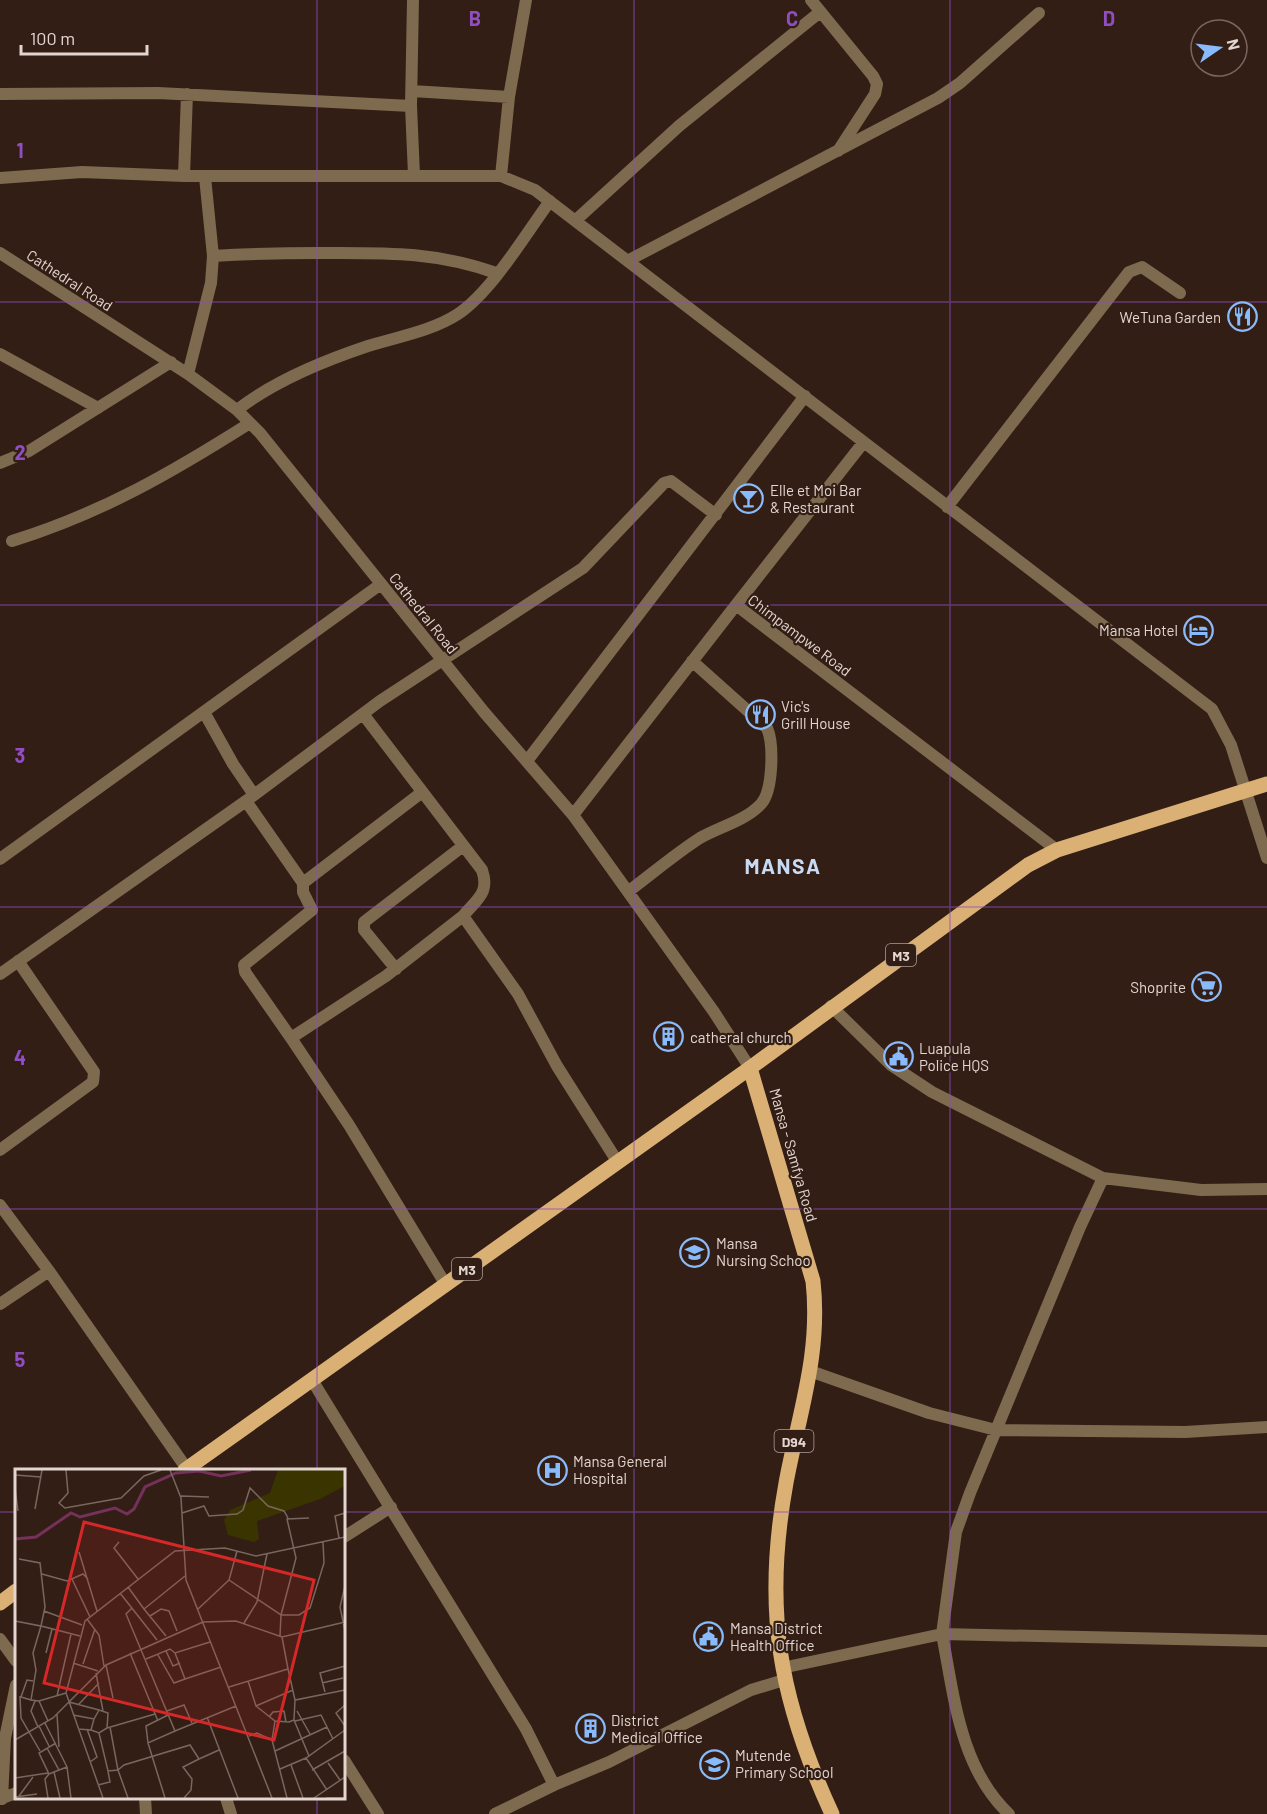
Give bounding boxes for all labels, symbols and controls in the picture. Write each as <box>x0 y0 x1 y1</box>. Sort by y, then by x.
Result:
text: B <box>469 6 481 30</box>
text: C <box>786 6 798 30</box>
text: D <box>1103 6 1115 30</box>
scale bar <box>21 18 147 56</box>
north arrow <box>1189 18 1249 78</box>
text: 100 m <box>30 27 75 49</box>
text: N <box>1224 37 1245 52</box>
text: 1 <box>16 138 24 162</box>
street label: Cathedral Road <box>24 246 116 314</box>
restaurant icon: WeTuna Garden <box>1226 301 1258 333</box>
place label: WeTuna Garden <box>1119 308 1221 326</box>
text: 2 <box>14 440 26 464</box>
place label: Elle et Moi Bar & Restaurant <box>770 481 862 516</box>
bar icon: Elle et Moi Bar & Restaurant <box>733 483 765 515</box>
street label: Cathedral Road <box>386 569 462 657</box>
street label: Chimpampwe Road <box>745 590 855 680</box>
hotel icon: Mansa Hotel <box>1183 614 1215 646</box>
place label: Mansa Hotel <box>1099 621 1178 639</box>
place label: Vic's Grill House <box>781 697 851 732</box>
restaurant icon: Vic's Grill House <box>744 699 776 731</box>
text: 3 <box>15 743 25 767</box>
district label: MANSA <box>744 853 822 878</box>
road number: M3 <box>886 944 916 966</box>
supermarket icon: Shoprite <box>1191 971 1223 1003</box>
place label: Shoprite <box>1130 978 1186 996</box>
building icon: catheral church <box>653 1021 685 1053</box>
place label: catheral church <box>690 1028 792 1046</box>
place label: Luapula Police HQS <box>919 1039 989 1074</box>
public building icon: Luapula Police HQS <box>882 1041 914 1073</box>
text: 4 <box>14 1045 26 1069</box>
street label: Mansa - Samfya Road <box>766 1086 822 1224</box>
place label: Mansa Nursing Schoo <box>716 1234 811 1269</box>
school or university icon: Mansa Nursing Schoo <box>679 1236 711 1268</box>
road number: M3 <box>452 1258 482 1280</box>
text: 5 <box>15 1347 26 1371</box>
road number: D94 <box>774 1430 814 1452</box>
place label: Mansa General Hospital <box>573 1452 667 1487</box>
hospital icon: Mansa General Hospital <box>536 1454 568 1486</box>
inset map <box>15 1469 345 1799</box>
place label: Mansa District Health Office <box>730 1619 823 1654</box>
public building icon: Mansa District Health Office <box>693 1621 725 1653</box>
place label: District Medical Office <box>611 1711 703 1746</box>
building icon: District Medical Office <box>574 1713 606 1745</box>
place label: Mutende Primary School <box>735 1746 833 1781</box>
school or university icon: Mutende Primary School <box>698 1748 730 1780</box>

